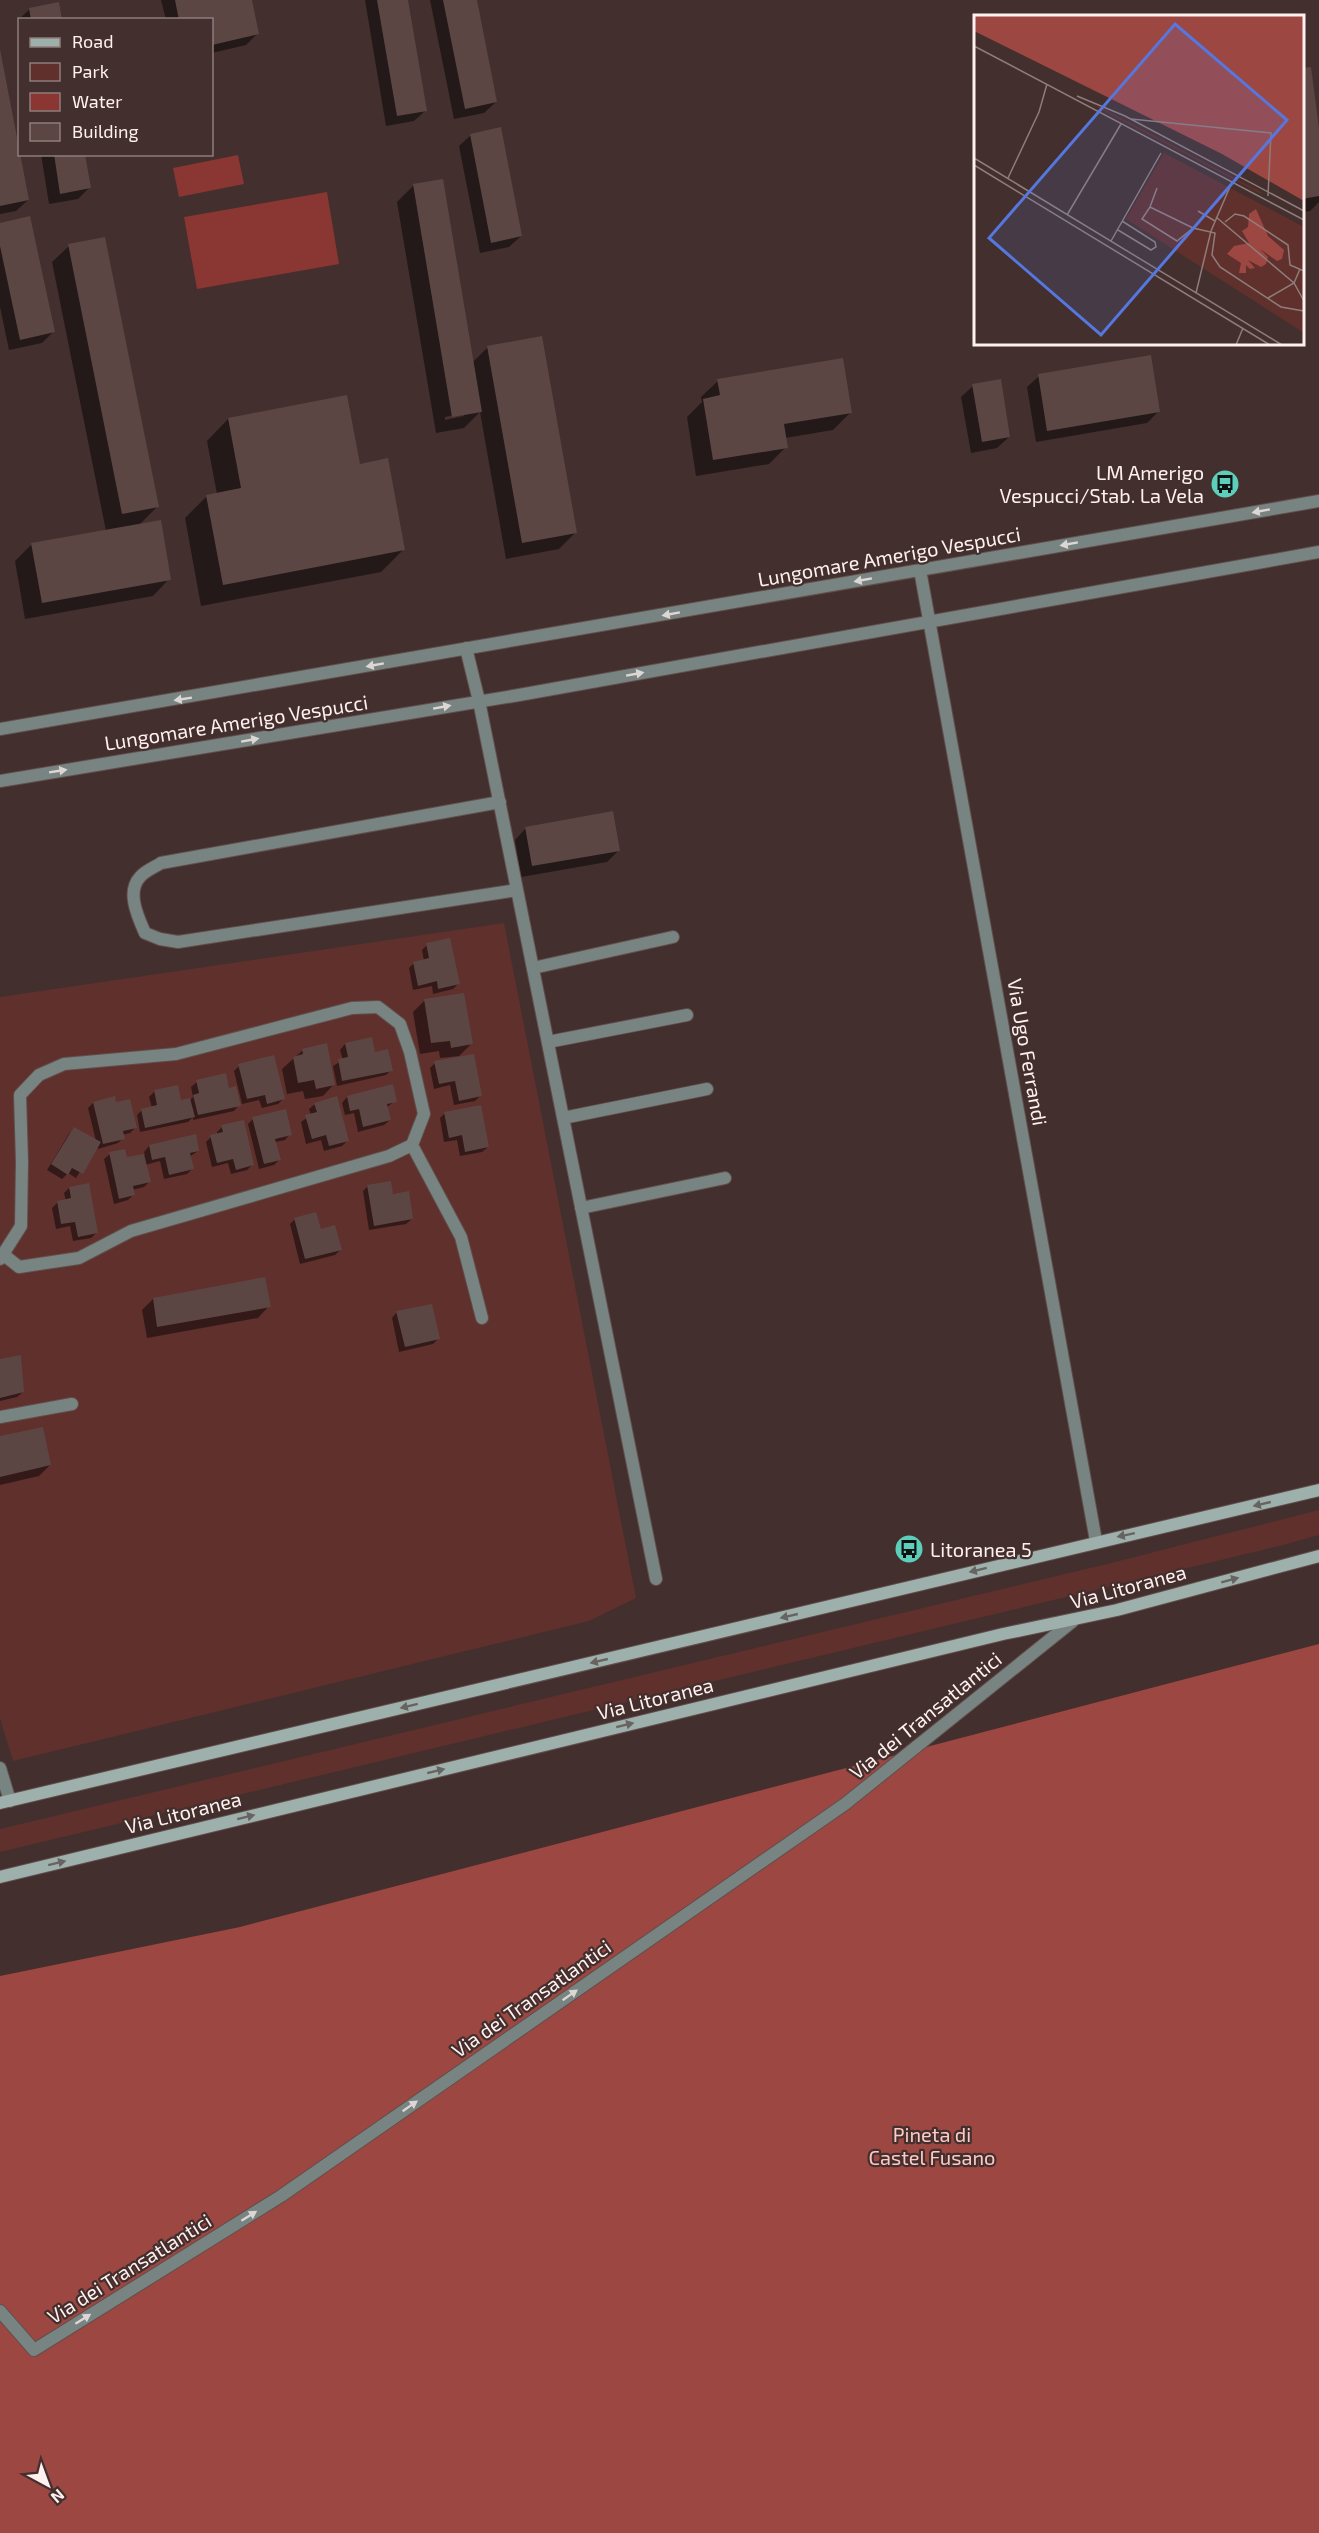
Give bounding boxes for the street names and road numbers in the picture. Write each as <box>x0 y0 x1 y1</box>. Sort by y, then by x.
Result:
street label: Lungomare Amerigo Vespucci <box>756 521 1022 591</box>
street label: Lungomare Amerigo Vespucci <box>103 689 369 755</box>
street label: Via Ugo Ferrandi <box>1003 977 1053 1127</box>
street label: Via Litoranea <box>1067 1559 1189 1613</box>
street label: Via dei Transatlantici <box>844 1646 1006 1784</box>
street label: Via Litoranea <box>594 1672 716 1724</box>
street label: Via Litoranea <box>122 1786 244 1838</box>
street label: Via dei Transatlantici <box>447 1934 615 2062</box>
street label: Via dei Transatlantici <box>43 2208 215 2328</box>

